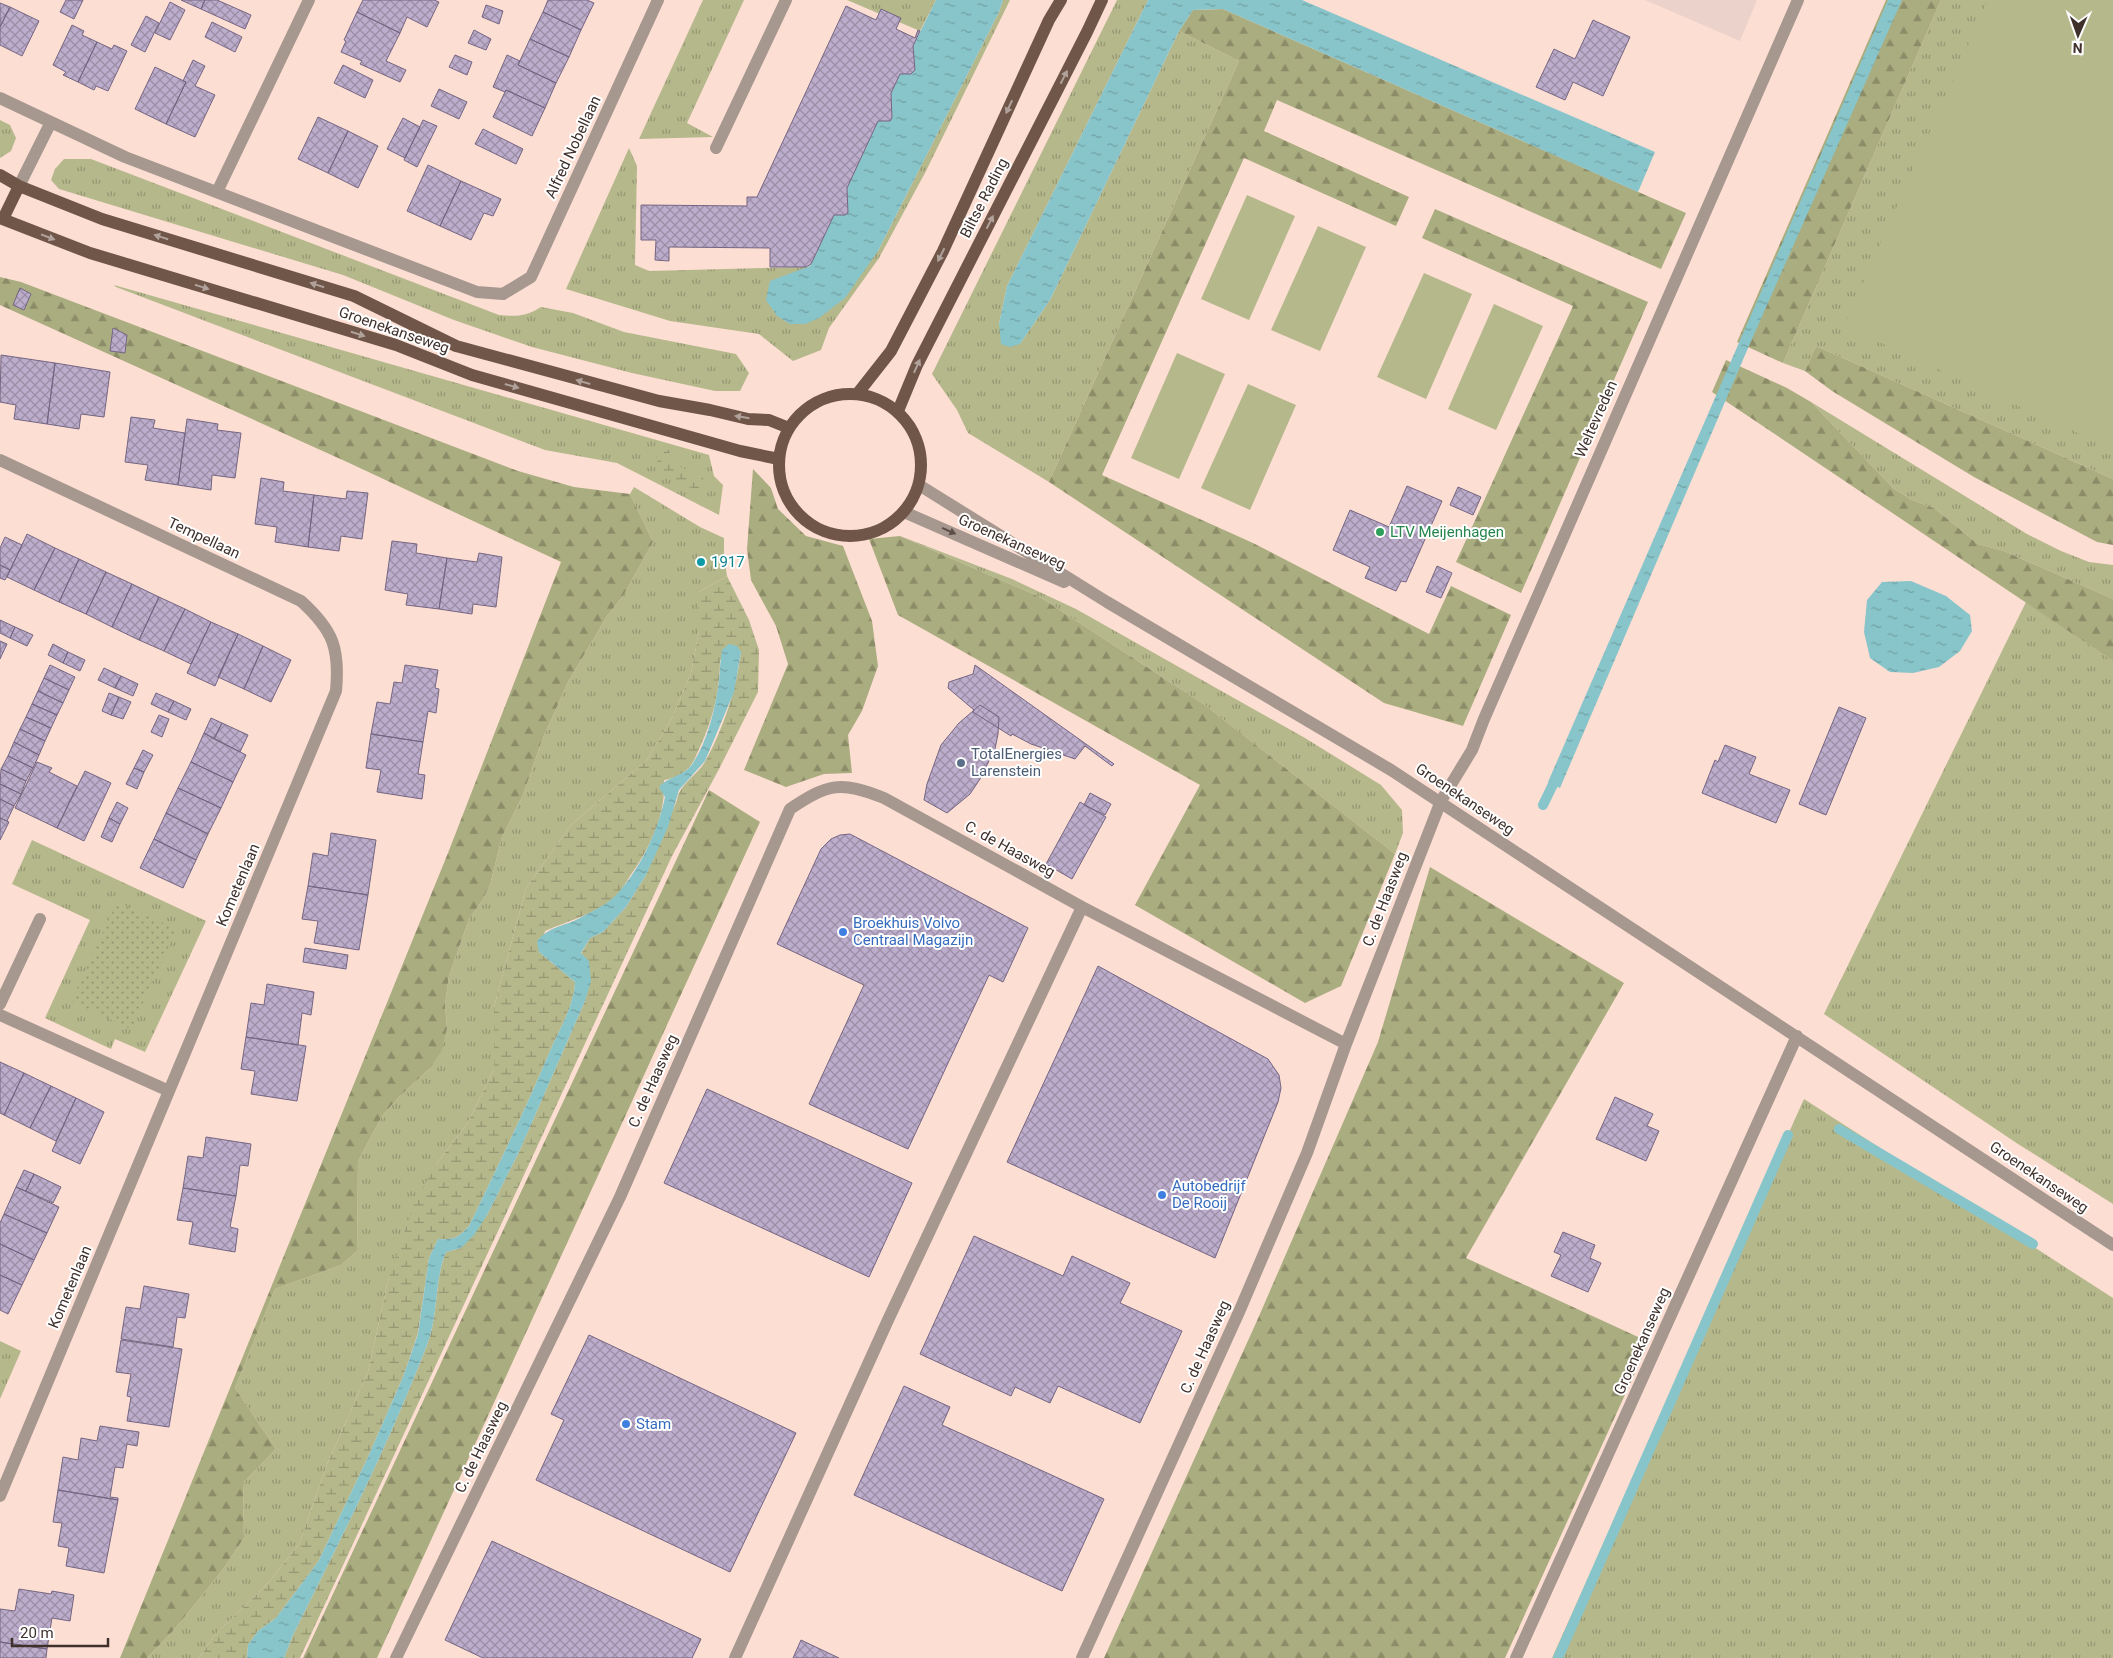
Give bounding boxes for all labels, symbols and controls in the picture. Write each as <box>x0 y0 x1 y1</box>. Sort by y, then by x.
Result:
north arrow <box>2053 10 2103 60</box>
text: N <box>2072 40 2083 56</box>
one-way arrow <box>1060 70 1068 84</box>
street label: Alfred Nobellaan <box>541 93 605 201</box>
one-way arrow <box>1005 100 1013 114</box>
street label: Biltse Rading <box>956 155 1012 241</box>
one-way arrow <box>986 214 994 229</box>
one-way arrow <box>154 232 169 240</box>
one-way arrow <box>41 233 55 241</box>
one-way arrow <box>937 247 945 262</box>
one-way arrow <box>309 280 324 288</box>
one-way arrow <box>195 283 210 291</box>
street label: Groenekanseweg <box>337 303 451 357</box>
one-way arrow <box>351 330 366 338</box>
one-way arrow <box>913 359 921 373</box>
one-way arrow <box>576 377 591 385</box>
street label: Weltevreden <box>1571 378 1621 460</box>
one-way arrow <box>504 382 519 390</box>
one-way arrow <box>733 413 749 421</box>
street label: Groenekanseweg <box>956 510 1068 574</box>
street label: Tempellaan <box>165 513 243 563</box>
place label: LTV Meijenhagen <box>1390 523 1504 541</box>
marker: LTV Meijenhagen <box>1374 526 1386 538</box>
one-way arrow <box>942 528 956 536</box>
place label: 1917 <box>711 553 745 571</box>
marker: 1917 <box>695 556 707 568</box>
place label: TotalEnergies Larenstein <box>971 745 1062 780</box>
marker: TotalEnergies Larenstein <box>955 757 967 769</box>
street label: Groenekanseweg <box>1412 759 1518 839</box>
street label: C. de Haasweg <box>962 817 1058 881</box>
street label: Kometenlaan <box>212 841 264 929</box>
street label: C. de Haasweg <box>1359 849 1411 949</box>
place label: Broekhuis Volvo Centraal Magazijn <box>853 914 973 949</box>
marker: Broekhuis Volvo Centraal Magazijn <box>837 926 849 938</box>
street label: C. de Haasweg <box>624 1032 682 1130</box>
street label: Groenekanseweg <box>1986 1137 2092 1217</box>
place label: Autobedrijf De Rooij <box>1172 1177 1246 1212</box>
marker: Autobedrijf De Rooij <box>1156 1189 1168 1201</box>
street label: Kometenlaan <box>44 1243 96 1331</box>
street label: Groenekanseweg <box>1610 1285 1674 1397</box>
street label: C. de Haasweg <box>1176 1298 1234 1396</box>
street label: C. de Haasweg <box>451 1398 511 1496</box>
place label: Stam <box>636 1415 671 1433</box>
marker: Stam <box>620 1418 632 1430</box>
scale bar <box>12 1616 109 1648</box>
text: 20 m <box>20 1624 54 1642</box>

